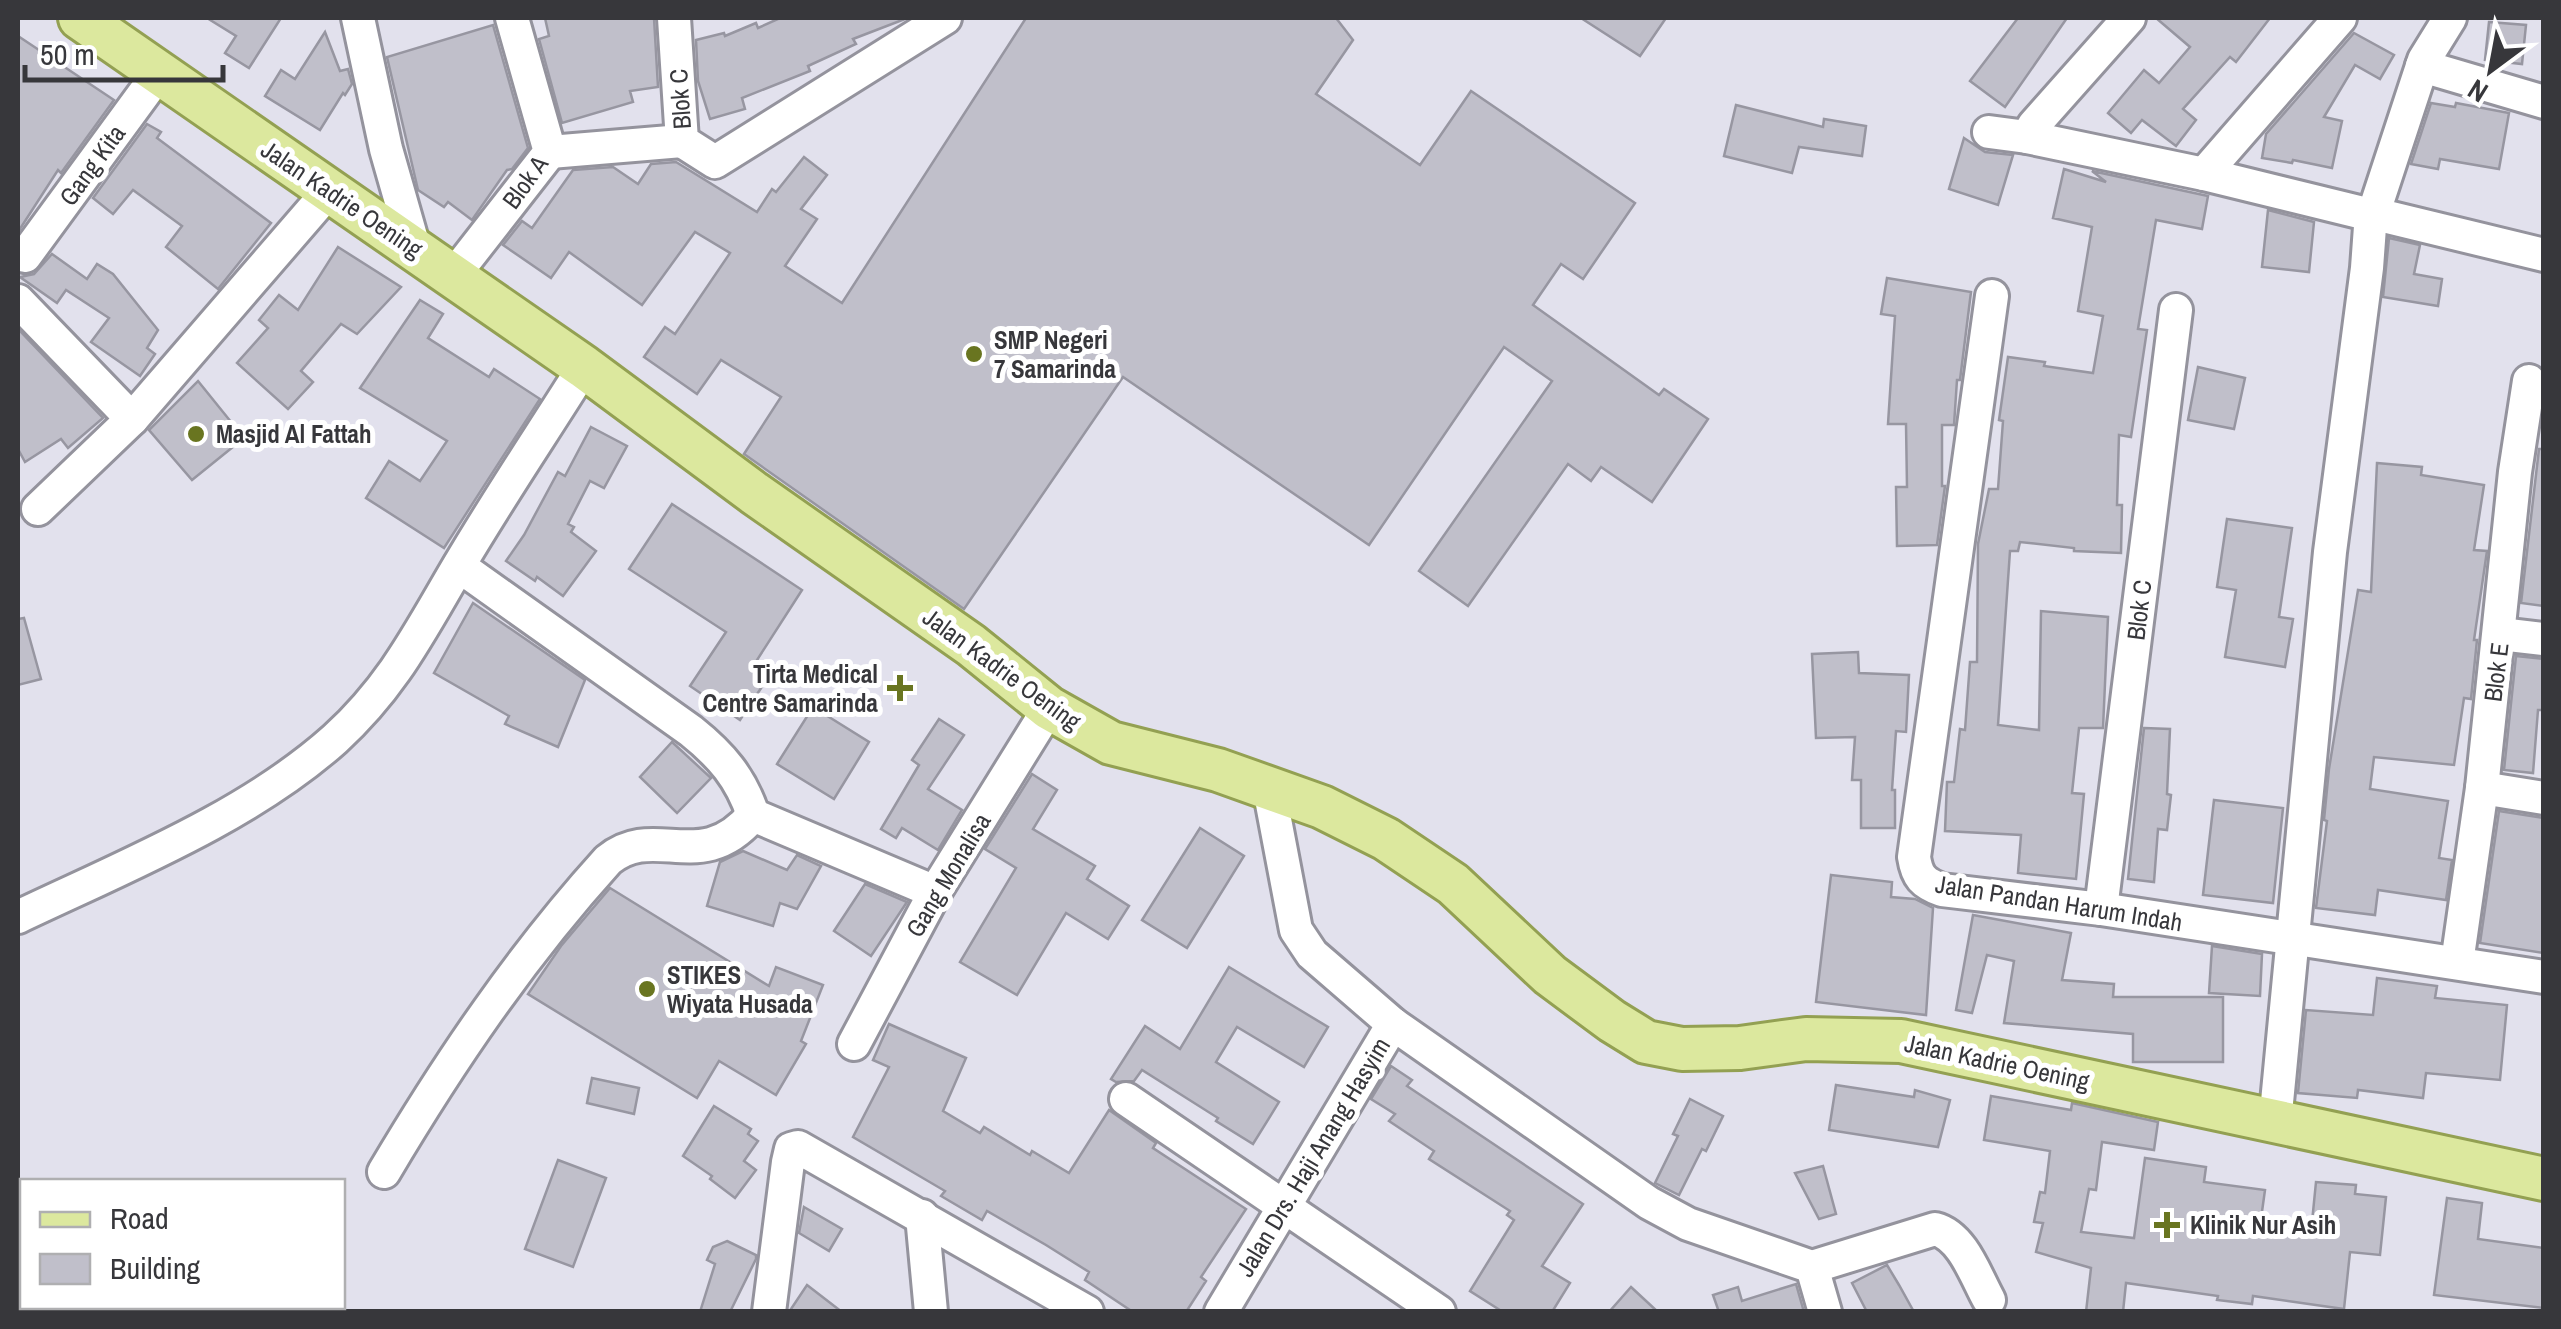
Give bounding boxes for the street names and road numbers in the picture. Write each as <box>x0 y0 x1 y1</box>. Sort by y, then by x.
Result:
street label: Blok C <box>661 68 699 130</box>
street label: Gang Kita <box>51 117 133 212</box>
street label: Jalan Kadrie Oening <box>255 132 430 266</box>
street label: Blok A <box>494 148 556 216</box>
street label: Blok C <box>2118 578 2160 642</box>
street label: Jalan Kadrie Oening <box>916 600 1089 738</box>
street label: Blok E <box>2476 641 2516 703</box>
street label: Gang Monalisa <box>898 806 999 943</box>
street label: Jalan Pandan Harum Indah <box>1933 867 2185 939</box>
street label: Jalan Kadrie Oening <box>1901 1026 2093 1098</box>
street label: Jalan Drs. Haji Anang Hasyim <box>1228 1031 1398 1283</box>

